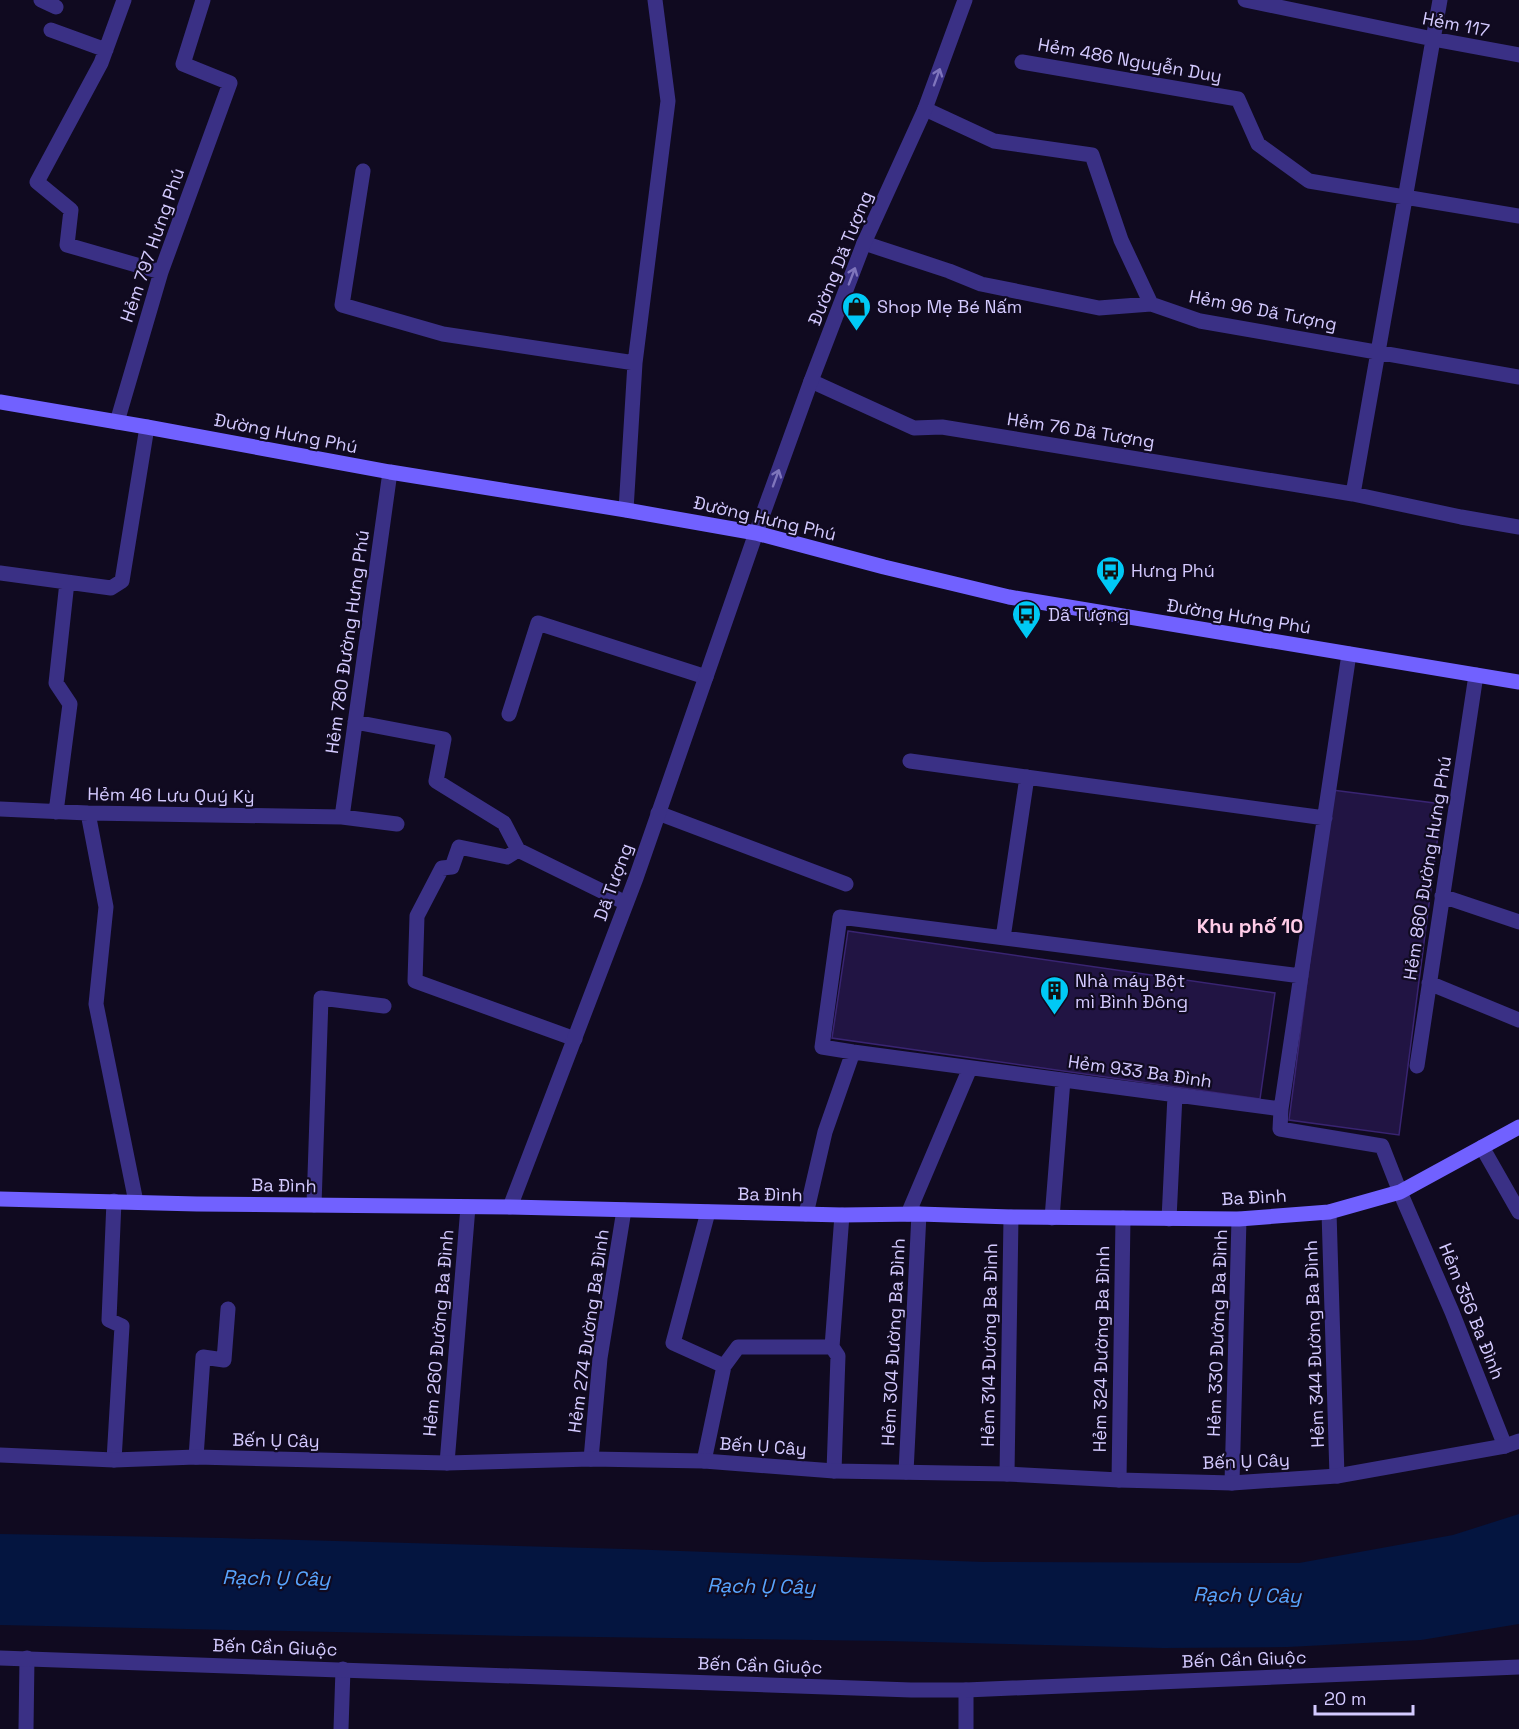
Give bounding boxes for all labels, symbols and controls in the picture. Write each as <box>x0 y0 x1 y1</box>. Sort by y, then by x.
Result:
street label: Hẻm 117 <box>1421 6 1491 42</box>
street label: Hẻm 486 Nguyễn Duy <box>1036 32 1224 88</box>
one-way arrow <box>932 68 943 87</box>
street label: Hẻm 797 Hưng Phú <box>115 165 189 325</box>
street label: Đường Dã Tượng <box>803 187 877 329</box>
one-way arrow <box>847 267 858 285</box>
street label: Hẻm 96 Dã Tượng <box>1187 284 1339 336</box>
shop icon: Shop Mẹ Bé Nấm <box>840 290 872 332</box>
place label: Shop Mẹ Bé Nấm <box>877 295 1022 318</box>
street label: Hẻm 76 Dã Tượng <box>1005 407 1157 453</box>
street label: Đường Hưng Phú <box>212 408 360 458</box>
one-way arrow <box>772 469 783 488</box>
street label: Đường Hưng Phú <box>691 490 839 546</box>
street label: Hẻm 780 Đường Hưng Phú <box>320 529 374 755</box>
bus stop icon: Hưng Phú <box>1094 554 1126 596</box>
place label: Hưng Phú <box>1131 559 1215 582</box>
street label: Đường Hưng Phú <box>1165 593 1313 639</box>
bus stop icon: Dã Tượng <box>1011 598 1043 640</box>
place label: Dã Tượng <box>1048 603 1129 626</box>
street label: Hẻm 860 Đường Hưng Phú <box>1398 754 1456 982</box>
street label: Hẻm 46 Lưu Quý Kỳ <box>87 782 255 808</box>
street label: Dã Tượng <box>588 840 638 924</box>
district label: Khu phố 10 <box>1197 913 1303 939</box>
place label: Nhà máy Bột mì Bình Đông <box>1075 969 1188 1013</box>
building icon: Nhà máy Bột mì Bình Đông <box>1038 974 1070 1016</box>
street label: Hẻm 933 Ba Đình <box>1066 1050 1214 1092</box>
street label: Ba Đình <box>251 1173 317 1197</box>
street label: Ba Đình <box>737 1182 803 1206</box>
street label: Ba Đình <box>1221 1184 1287 1210</box>
street label: Hẻm 260 Đường Ba Đình <box>417 1228 459 1438</box>
street label: Hẻm 274 Đường Ba Đình <box>562 1228 614 1434</box>
street label: Hẻm 330 Đường Ba Đình <box>1202 1229 1232 1437</box>
street label: Hẻm 304 Đường Ba Đình <box>876 1238 910 1446</box>
street label: Hẻm 356 Ba Đình <box>1434 1239 1510 1383</box>
street label: Hẻm 344 Đường Ba Đình <box>1299 1240 1329 1448</box>
street label: Hẻm 314 Đường Ba Đình <box>976 1243 1002 1447</box>
street label: Hẻm 324 Đường Ba Đình <box>1088 1245 1114 1453</box>
street label: Bến Ụ Cây <box>232 1428 320 1452</box>
street label: Bến Ụ Cây <box>719 1431 807 1461</box>
street label: Bến Ụ Cây <box>1202 1448 1290 1474</box>
water label: Rạch Ụ Cây <box>222 1564 332 1592</box>
water label: Rạch Ụ Cây <box>707 1572 817 1600</box>
water label: Rạch Ụ Cây <box>1193 1581 1303 1609</box>
street label: Bến Cần Giuộc <box>212 1633 338 1661</box>
street label: Bến Cần Giuộc <box>1181 1645 1307 1673</box>
street label: Bến Cần Giuộc <box>697 1651 823 1679</box>
scale bar <box>1315 1678 1412 1716</box>
text: 20 m <box>1324 1687 1367 1710</box>

